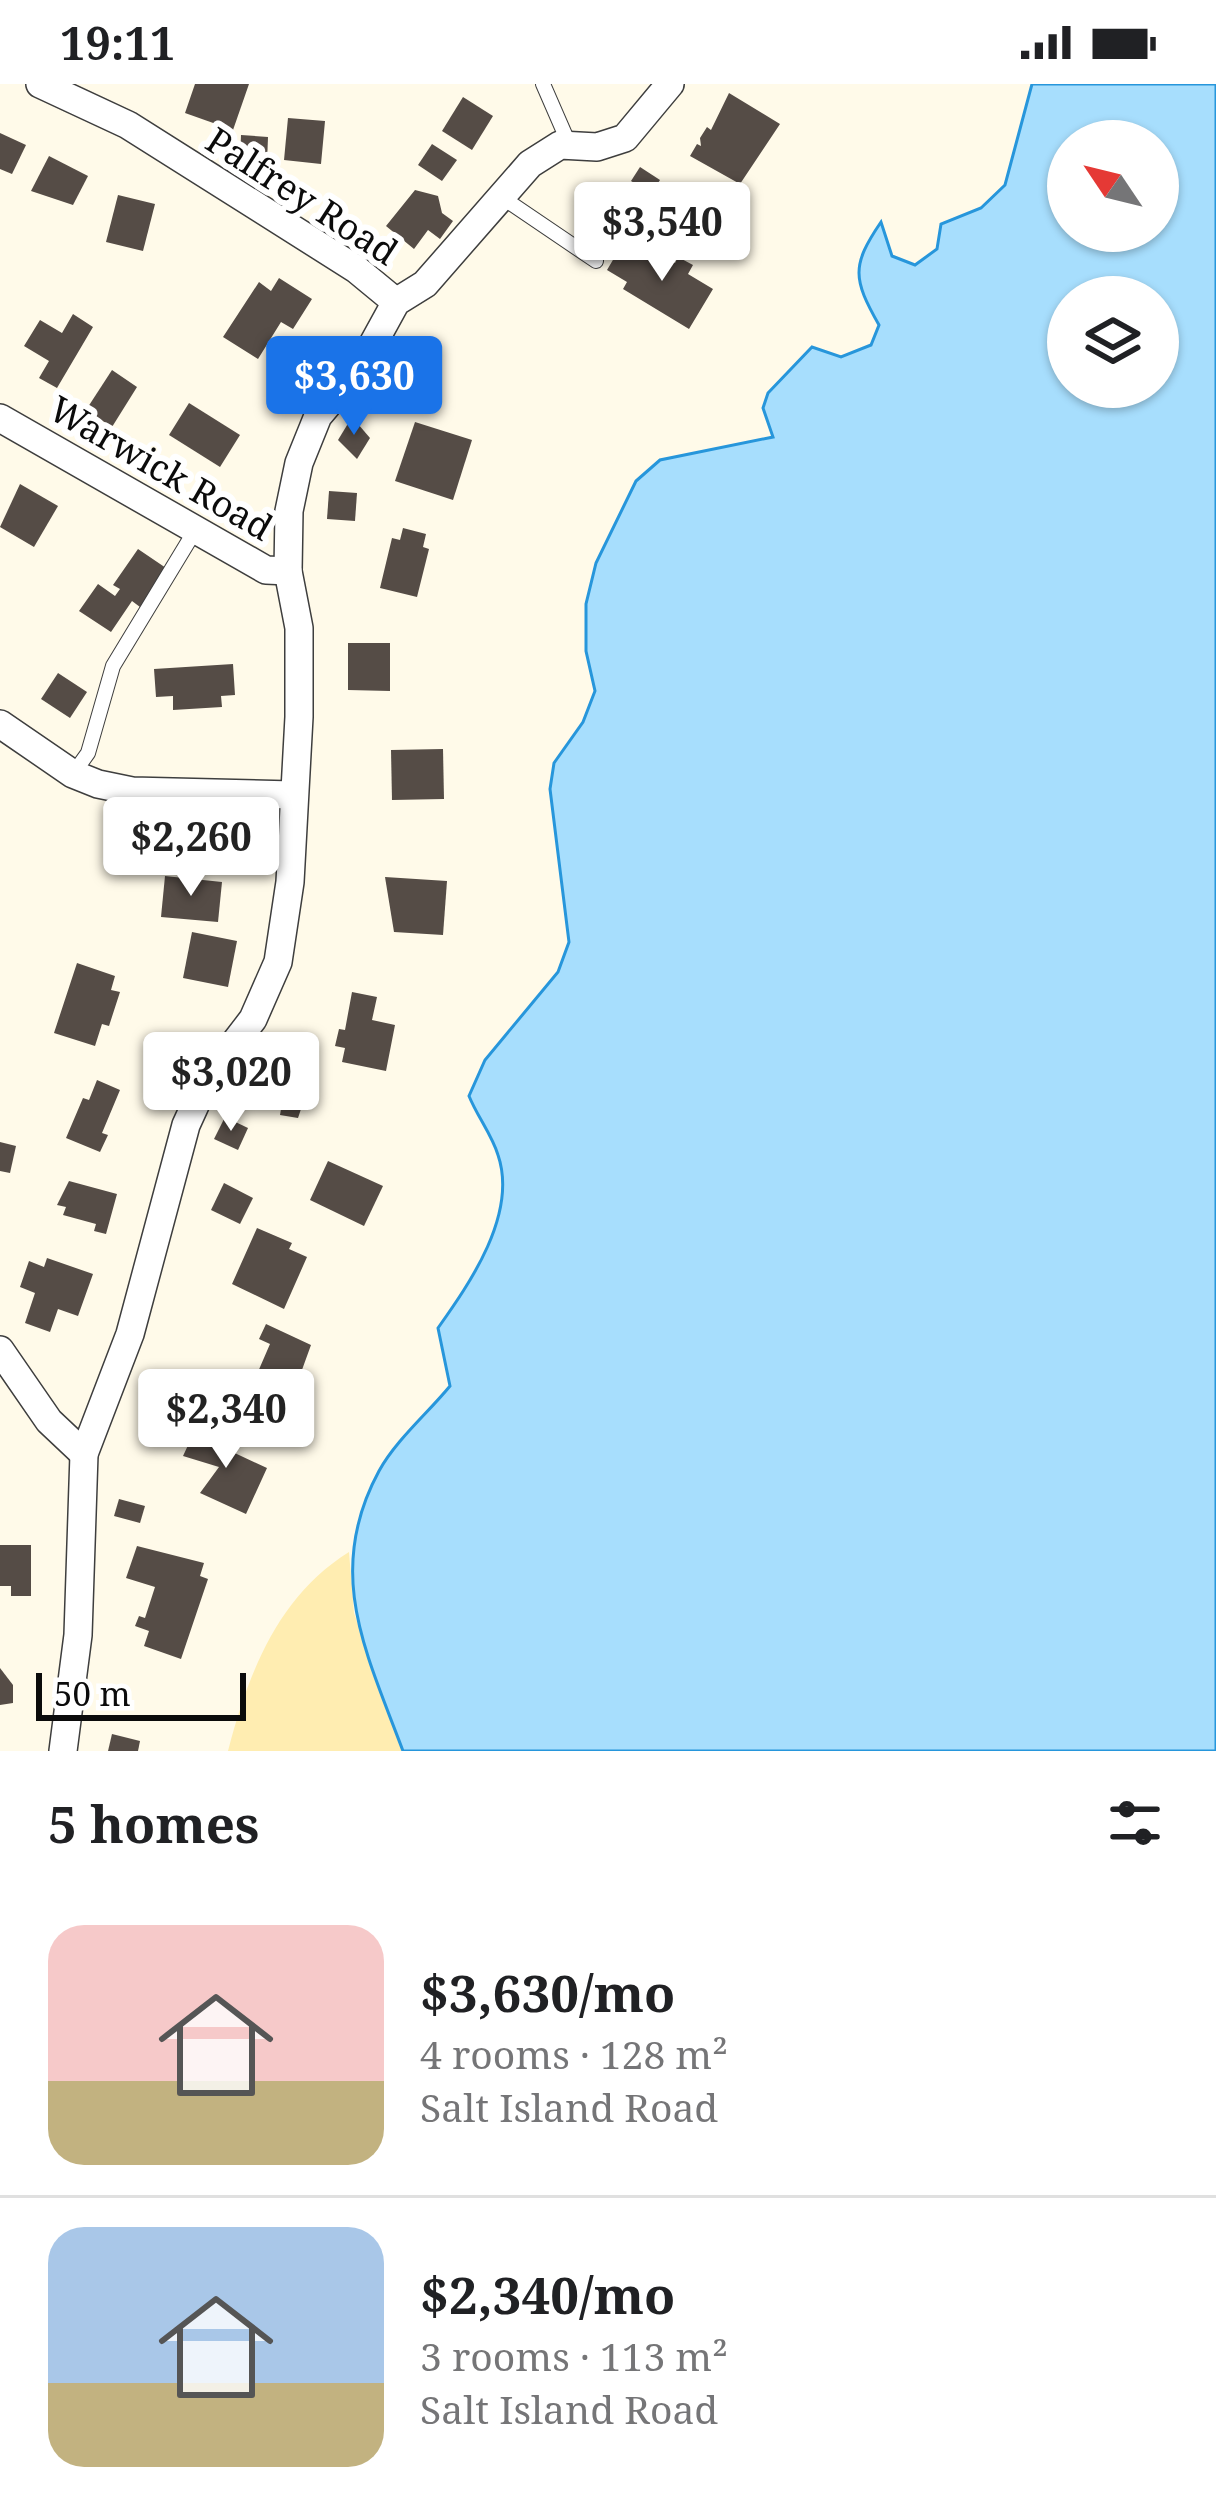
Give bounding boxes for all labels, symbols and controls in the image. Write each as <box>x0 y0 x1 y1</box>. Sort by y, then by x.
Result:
text: 19:11 <box>60 12 175 73</box>
street label: Palfrey Road <box>197 115 408 276</box>
north arrow <box>1047 120 1179 252</box>
map controls <box>1047 120 1179 408</box>
pin: $3,540 <box>564 182 760 284</box>
text: $3,540 <box>601 194 723 247</box>
button: layers <box>1047 276 1179 408</box>
pin: $3,630 <box>256 336 452 438</box>
text: $3,630 <box>293 348 415 401</box>
street label: Warwick Road <box>41 384 282 551</box>
pin: $2,260 <box>93 797 289 899</box>
text: $2,260 <box>130 809 252 862</box>
pin: $3,020 <box>133 1032 329 1134</box>
text: $3,020 <box>170 1044 292 1097</box>
pin: $2,340 <box>128 1369 324 1471</box>
text: $2,340 <box>165 1381 287 1434</box>
scale bar <box>36 1667 246 1720</box>
text: 50 m <box>54 1671 131 1716</box>
text: 5 homes <box>48 1788 259 1858</box>
icon: filters <box>1102 1790 1168 1856</box>
text: $3,630/mo <box>420 1957 675 2027</box>
icon: home <box>144 1973 288 2117</box>
text: 4 rooms · 128 m² <box>420 2027 728 2080</box>
text: Salt Island Road <box>420 2080 718 2133</box>
text: $2,340/mo <box>420 2259 675 2329</box>
icon: home <box>144 2275 288 2419</box>
text: 3 rooms · 113 m² <box>420 2329 728 2382</box>
text: Salt Island Road <box>420 2382 718 2435</box>

